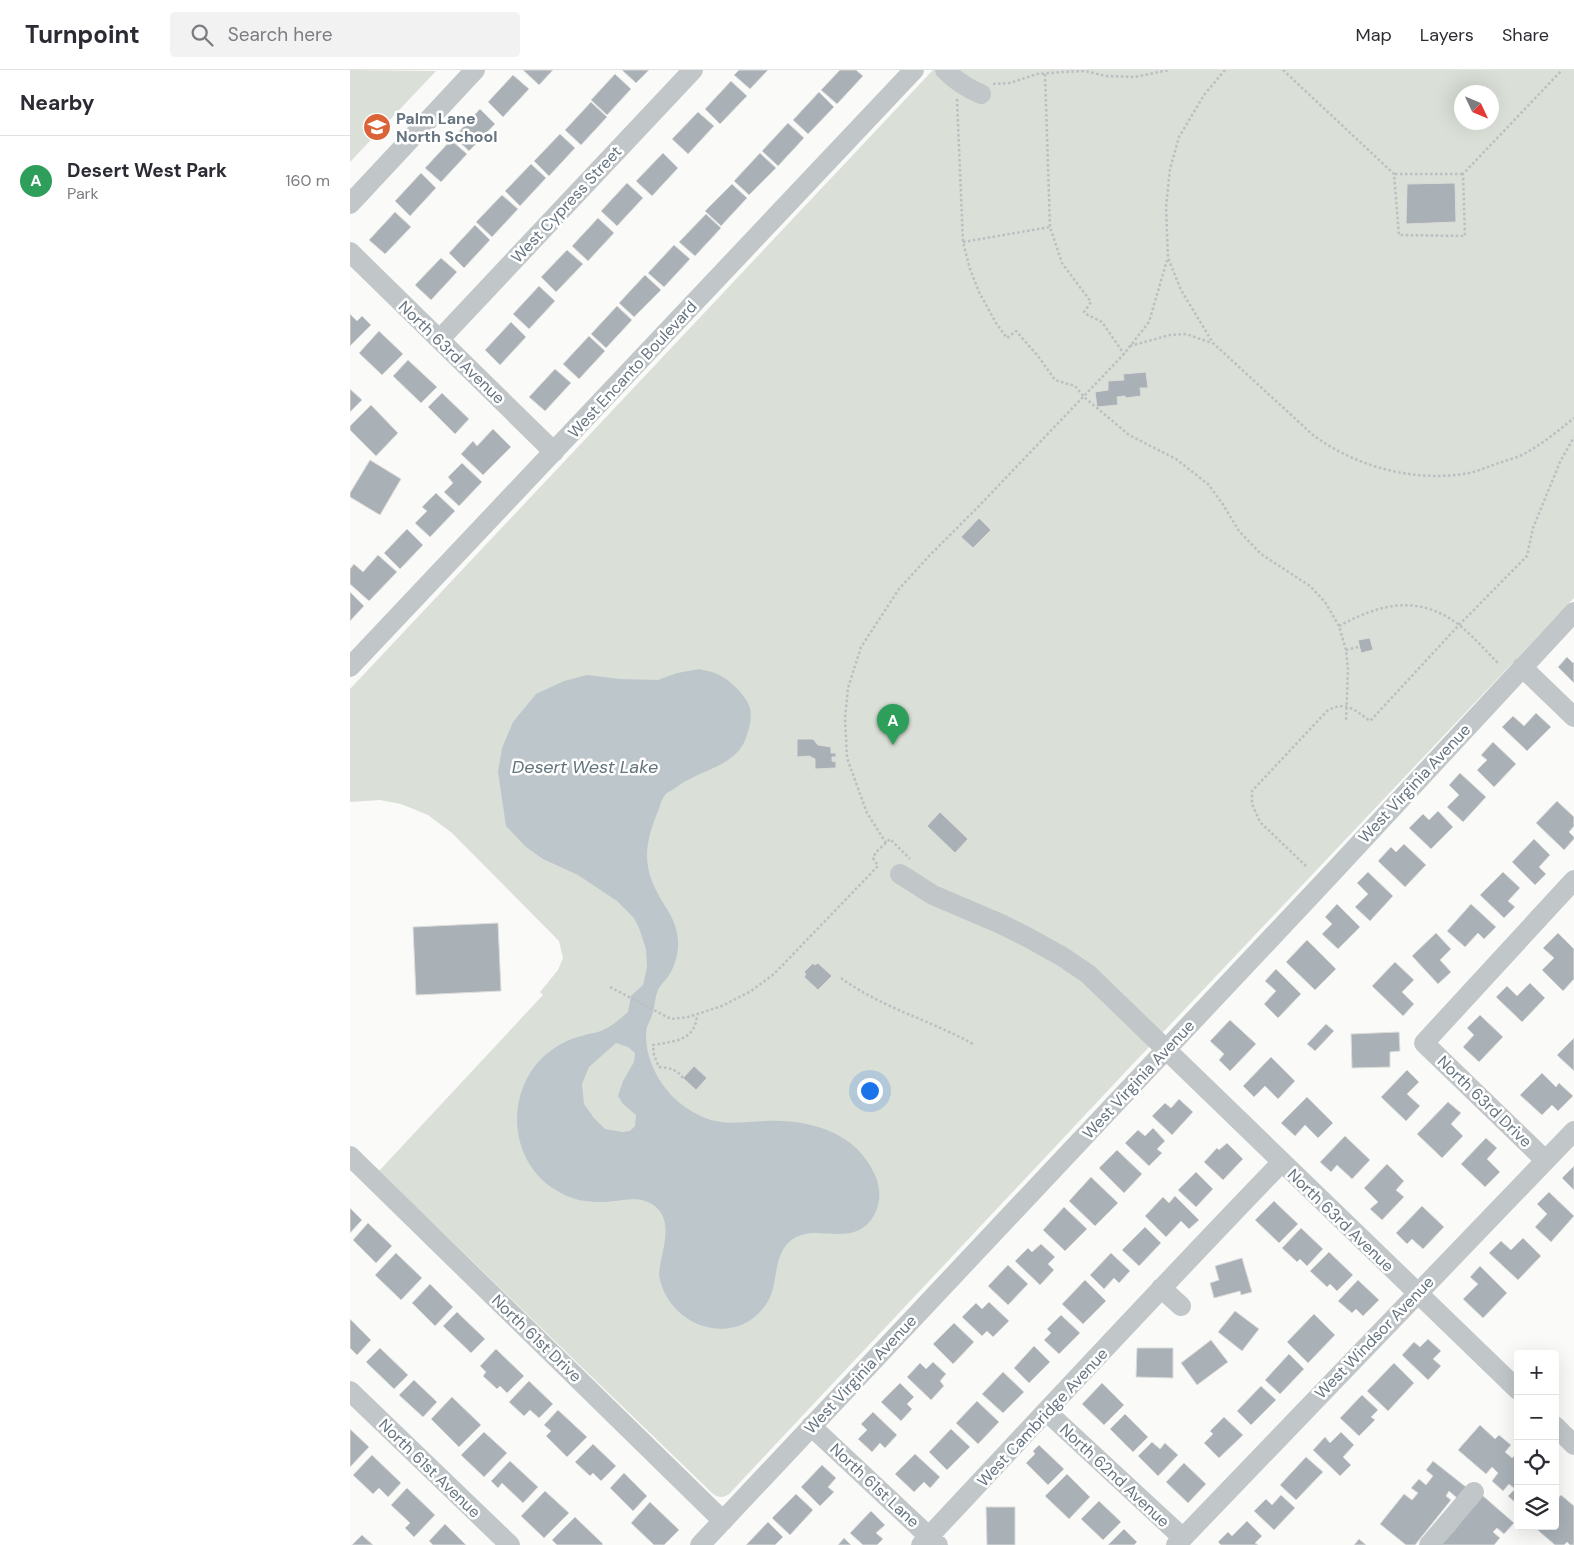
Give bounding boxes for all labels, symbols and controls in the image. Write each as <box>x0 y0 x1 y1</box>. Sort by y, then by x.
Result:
search box <box>170 12 520 57</box>
text: Turnpoint <box>25 19 140 50</box>
icon: search <box>188 21 216 49</box>
text: Search here <box>228 22 333 47</box>
text: Map <box>1356 23 1392 47</box>
text: Layers <box>1420 23 1474 47</box>
text: Share <box>1502 23 1549 47</box>
north arrow <box>1454 85 1499 130</box>
text: Nearby <box>20 89 94 117</box>
place label: Palm Lane North School <box>396 108 498 147</box>
school or university icon: Palm Lane North School <box>362 112 392 142</box>
street label: West Cypress Street <box>507 141 626 267</box>
text: Desert West Park <box>67 158 227 183</box>
text: A <box>30 170 42 191</box>
text: 160 m <box>286 170 330 191</box>
text: Park <box>67 183 99 204</box>
street label: North 63rd Avenue <box>394 296 509 409</box>
street label: West Encanto Boulevard <box>563 296 701 442</box>
pin: A <box>877 704 909 745</box>
street label: West Virginia Avenue <box>1354 719 1475 847</box>
water label: Desert West Lake <box>512 755 658 779</box>
street label: West Virginia Avenue <box>1078 1015 1199 1143</box>
street label: North 63rd Drive <box>1433 1051 1536 1152</box>
your location <box>857 1078 883 1104</box>
street label: North 63rd Avenue <box>1283 1164 1398 1277</box>
street label: West Windsor Avenue <box>1310 1272 1438 1403</box>
street label: North 61st Drive <box>487 1290 586 1387</box>
street label: West Virginia Avenue <box>800 1310 921 1438</box>
street label: West Cambridge Avenue <box>972 1343 1112 1491</box>
map controls <box>1514 1350 1559 1530</box>
button: + <box>1514 1350 1559 1395</box>
button: − <box>1514 1395 1559 1440</box>
street label: North 61st Avenue <box>374 1414 485 1522</box>
street label: North 62nd Avenue <box>1055 1419 1174 1532</box>
street label: North 61st Lane <box>825 1439 924 1532</box>
button: locate <box>1514 1440 1559 1485</box>
button: layers <box>1514 1485 1559 1530</box>

